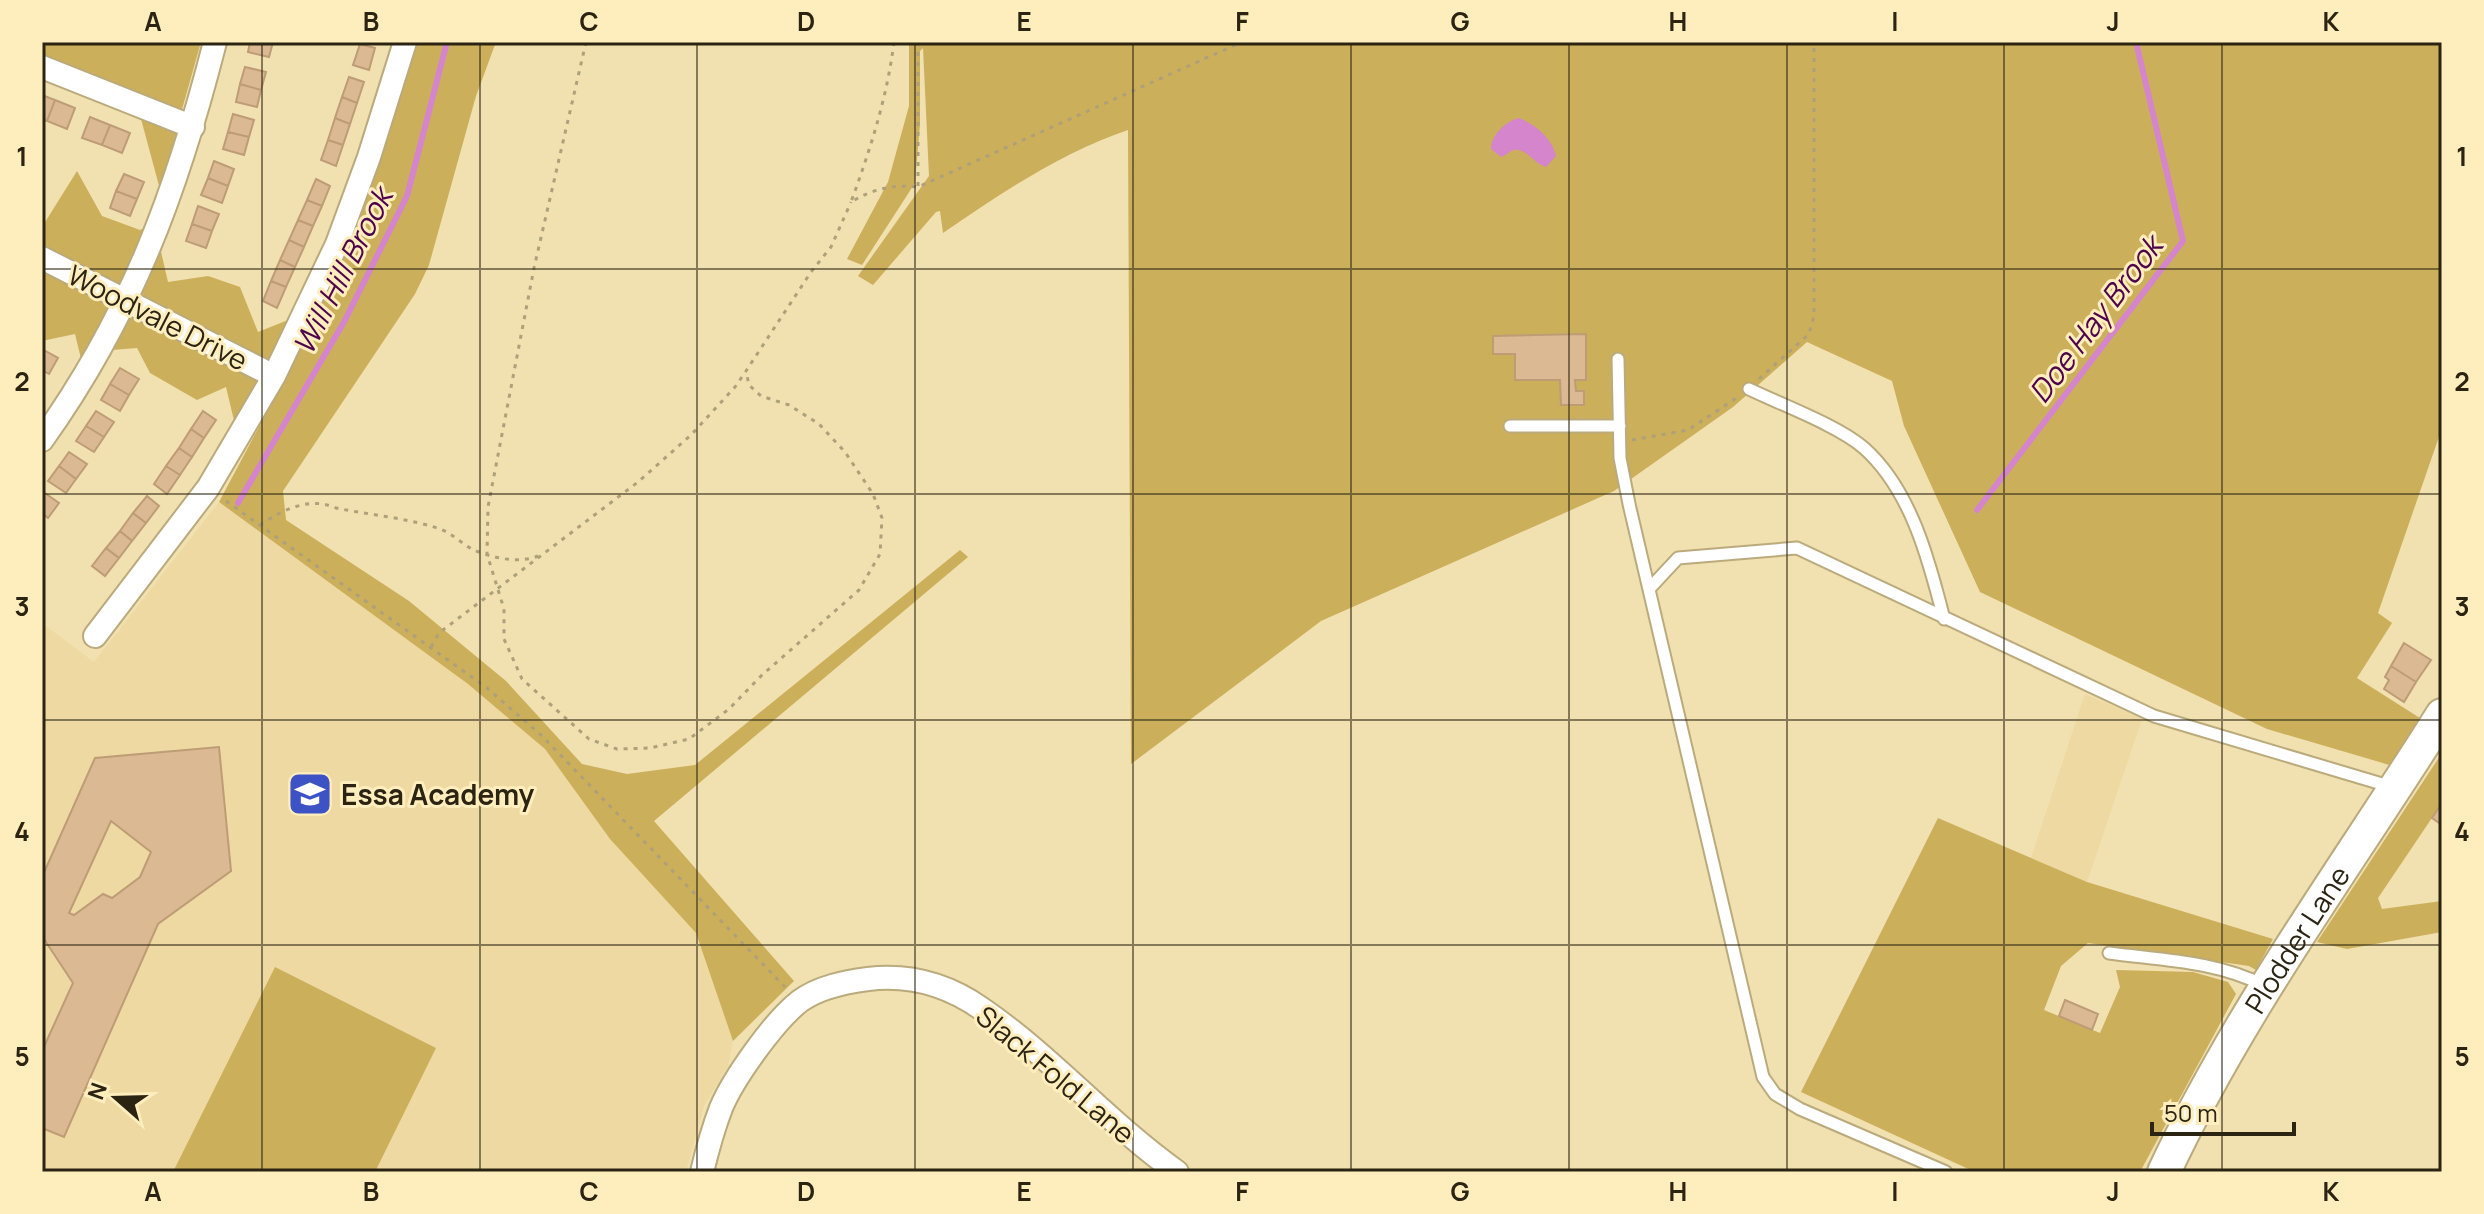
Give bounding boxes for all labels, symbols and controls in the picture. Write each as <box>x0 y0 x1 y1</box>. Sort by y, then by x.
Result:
text: A <box>144 3 162 39</box>
text: B <box>363 3 379 39</box>
text: C <box>579 3 599 39</box>
text: D <box>797 3 815 39</box>
text: E <box>1016 3 1032 39</box>
text: F <box>1235 3 1249 39</box>
text: G <box>1450 3 1470 39</box>
text: H <box>1669 3 1687 39</box>
text: I <box>1891 3 1899 39</box>
text: J <box>2106 3 2120 39</box>
text: K <box>2323 3 2340 39</box>
text: 1 <box>16 138 28 174</box>
text: 1 <box>2456 138 2468 174</box>
water label: Will Hill Brook <box>283 177 403 361</box>
water label: Doe Hay Brook <box>2019 224 2174 411</box>
street label: Woodvale Drive <box>62 255 254 379</box>
text: 2 <box>14 363 30 399</box>
text: 2 <box>2454 363 2470 399</box>
text: 3 <box>14 588 30 624</box>
text: 3 <box>2454 588 2470 624</box>
school or university icon: Essa Academy <box>286 770 334 818</box>
place label: Essa Academy <box>341 775 535 813</box>
text: 4 <box>14 813 30 849</box>
text: 4 <box>2454 813 2470 849</box>
street label: Plodder Lane <box>2235 858 2358 1020</box>
street label: Slack Fold Lane <box>969 996 1143 1152</box>
text: 5 <box>14 1038 30 1074</box>
text: 5 <box>2454 1038 2470 1074</box>
north arrow <box>76 1058 156 1138</box>
text: N <box>80 1079 114 1104</box>
scale bar <box>2152 1086 2294 1136</box>
text: 50 m <box>2164 1096 2218 1129</box>
text: A <box>144 1173 162 1209</box>
text: B <box>363 1173 379 1209</box>
text: C <box>579 1173 599 1209</box>
text: D <box>797 1173 815 1209</box>
text: E <box>1016 1173 1032 1209</box>
text: F <box>1235 1173 1249 1209</box>
text: G <box>1450 1173 1470 1209</box>
text: H <box>1669 1173 1687 1209</box>
text: I <box>1891 1173 1899 1209</box>
text: J <box>2106 1173 2120 1209</box>
text: K <box>2323 1173 2340 1209</box>

